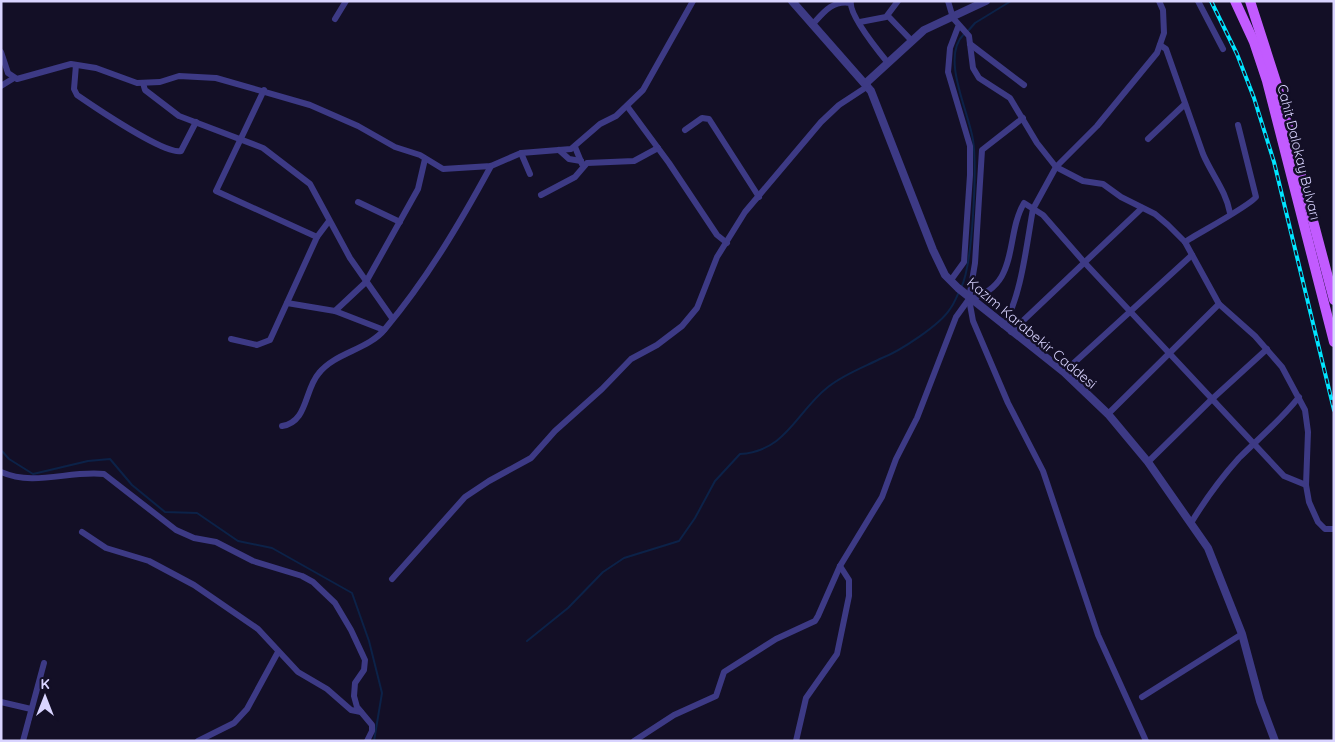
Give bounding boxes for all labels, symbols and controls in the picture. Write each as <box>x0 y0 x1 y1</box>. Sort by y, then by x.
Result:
street label: Cahit Dalokay Bulvarı <box>1273 82 1325 222</box>
street label: Kazım Karabekir Caddesi <box>963 273 1101 393</box>
north arrow <box>20 672 70 722</box>
text: K <box>40 675 50 693</box>

